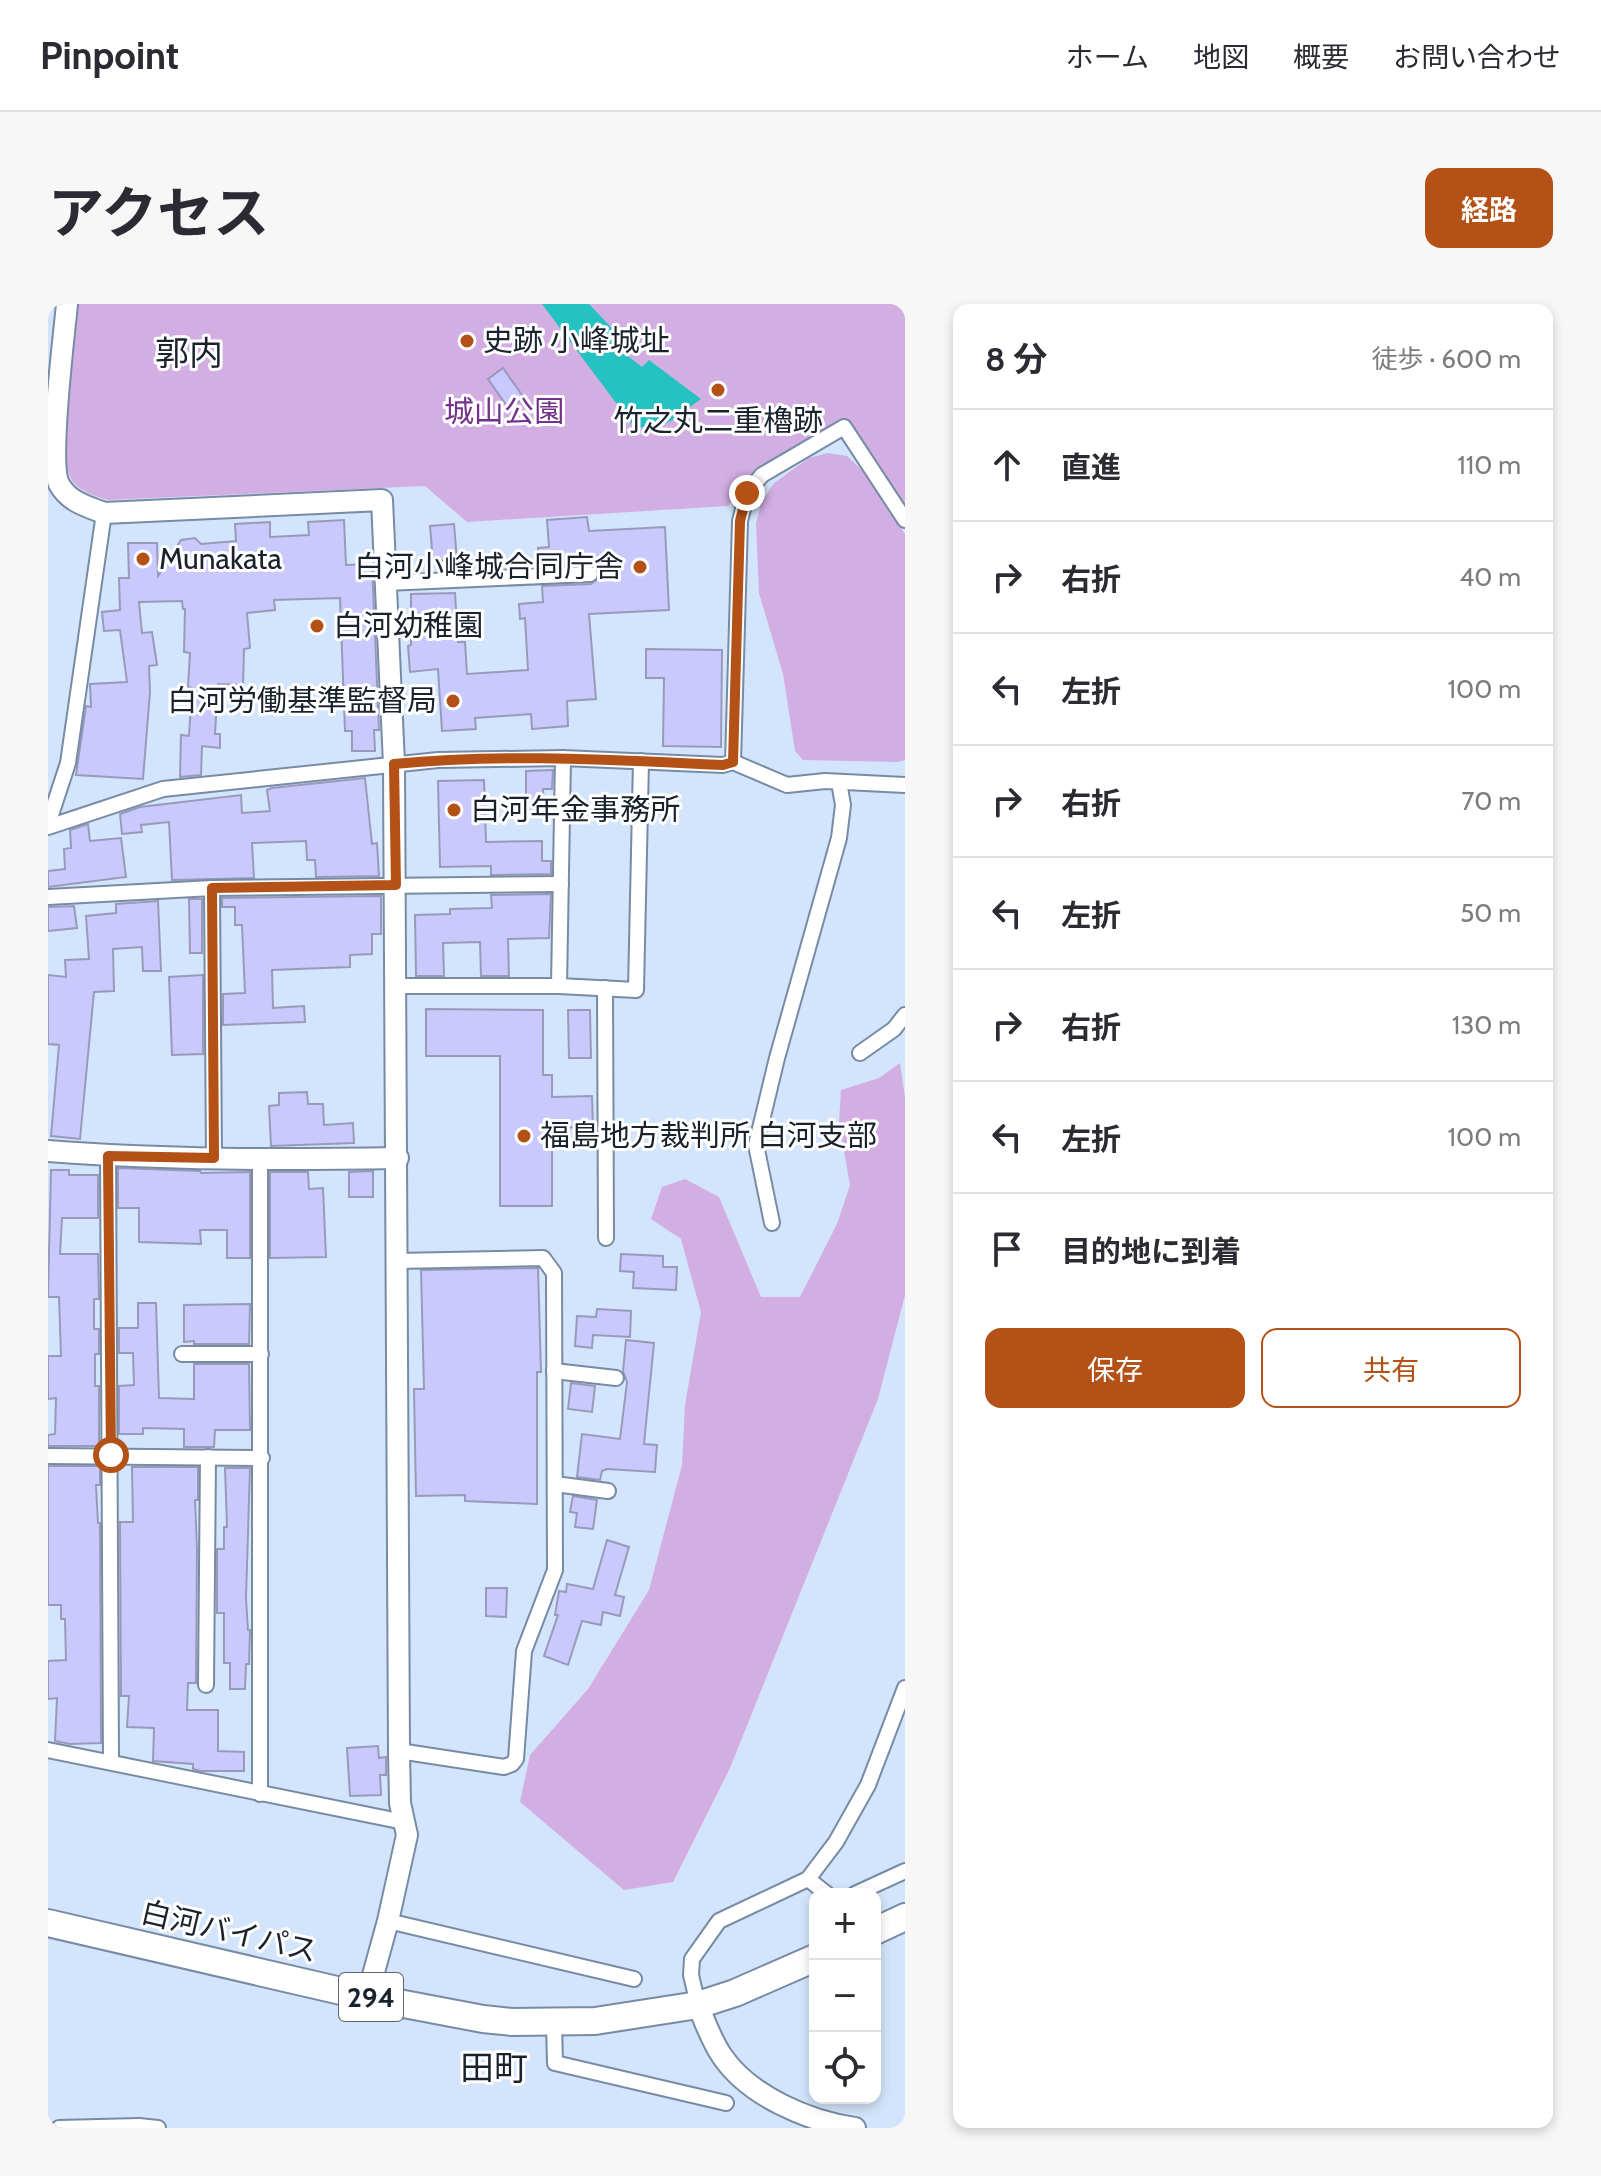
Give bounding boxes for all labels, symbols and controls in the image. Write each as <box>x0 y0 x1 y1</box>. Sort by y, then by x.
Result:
text: Pinpoint <box>40 32 179 79</box>
text: ホーム <box>1066 40 1149 74</box>
text: 地図 <box>1193 40 1249 74</box>
text: 概要 <box>1293 40 1349 74</box>
text: お問い合わせ <box>1393 40 1561 74</box>
button: 経路 <box>1425 168 1553 248</box>
text: アクセス <box>48 179 269 247</box>
place label: 史跡 小峰城址 <box>483 322 670 359</box>
district label: 郭内 <box>155 332 223 374</box>
marker: 史跡 小峰城址 <box>458 332 476 350</box>
text: 8 分 <box>985 338 1047 380</box>
text: 徒歩 · 600 m <box>1371 343 1521 375</box>
marker: 竹之丸二重櫓跡 <box>709 381 727 399</box>
park label: 城山公園 <box>444 393 564 430</box>
place label: 竹之丸二重櫓跡 <box>613 402 823 439</box>
icon: ahead <box>985 443 1029 487</box>
text: 直進 <box>1061 449 1121 486</box>
text: 110 m <box>1457 449 1521 481</box>
route end <box>729 475 765 511</box>
place label: Munakata <box>159 540 282 577</box>
place label: 白河小峰城合同庁舎 <box>354 548 624 585</box>
marker: Munakata <box>134 550 152 568</box>
icon: right <box>985 555 1029 599</box>
marker: 白河小峰城合同庁舎 <box>631 558 649 576</box>
text: 右折 <box>1061 561 1121 598</box>
text: 40 m <box>1459 561 1521 593</box>
place label: 白河幼稚園 <box>333 607 483 644</box>
marker: 白河幼稚園 <box>308 617 326 635</box>
icon: left <box>985 667 1029 711</box>
text: 左折 <box>1061 673 1121 710</box>
text: 100 m <box>1448 673 1521 705</box>
place label: 白河労働基準監督局 <box>167 682 437 719</box>
marker: 白河労働基準監督局 <box>444 692 462 710</box>
icon: right <box>985 779 1029 823</box>
text: 右折 <box>1061 785 1121 822</box>
text: 70 m <box>1461 785 1521 817</box>
place label: 白河年金事務所 <box>470 791 680 828</box>
marker: 白河年金事務所 <box>445 801 463 819</box>
icon: left <box>985 891 1029 935</box>
text: 左折 <box>1061 897 1121 934</box>
text: 50 m <box>1460 897 1521 929</box>
icon: right <box>985 1003 1029 1047</box>
text: 右折 <box>1061 1009 1121 1046</box>
text: 130 m <box>1452 1009 1521 1041</box>
icon: left <box>985 1115 1029 1159</box>
place label: 福島地方裁判所 白河支部 <box>540 1117 877 1154</box>
text: 左折 <box>1061 1121 1121 1158</box>
text: 100 m <box>1448 1121 1521 1153</box>
marker: 福島地方裁判所 白河支部 <box>515 1127 533 1145</box>
icon: arrive <box>985 1227 1029 1271</box>
text: 目的地に到着 <box>1061 1233 1241 1270</box>
button: 保存 <box>985 1328 1245 1408</box>
button: 共有 <box>1261 1328 1521 1408</box>
route start <box>93 1437 129 1473</box>
map controls <box>809 1888 881 2104</box>
button: + <box>809 1888 881 1960</box>
street label: 白河バイパス <box>138 1893 321 1970</box>
button: − <box>809 1960 881 2032</box>
road number: 294 <box>339 1973 403 2021</box>
button: locate <box>809 2032 881 2104</box>
district label: 田町 <box>460 2047 528 2089</box>

